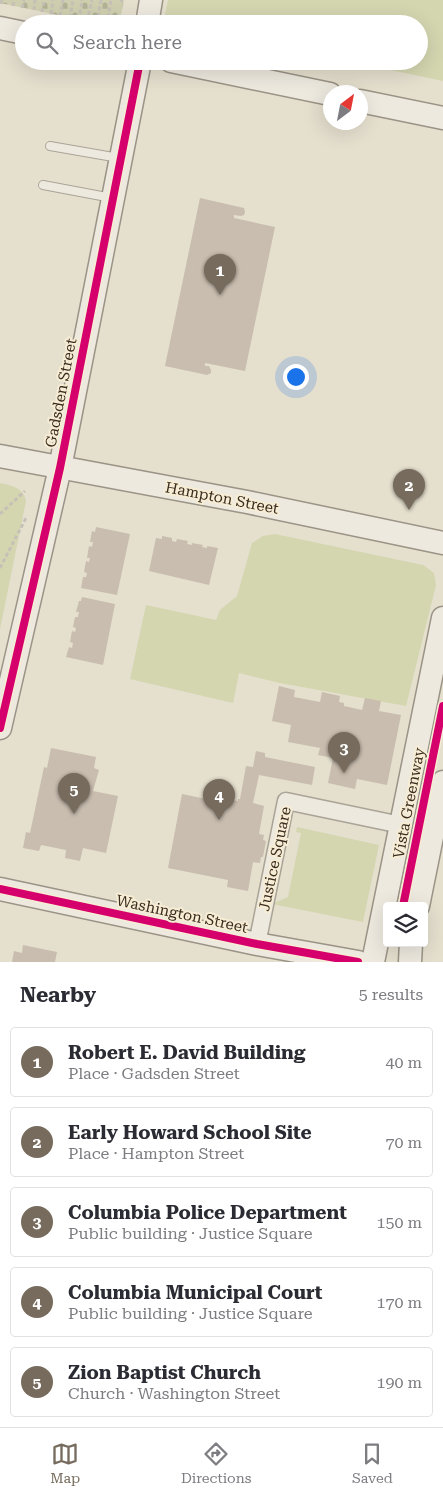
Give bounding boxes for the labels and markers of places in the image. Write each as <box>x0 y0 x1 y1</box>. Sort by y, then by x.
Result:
pin: 1 <box>204 254 236 295</box>
pin: 2 <box>393 469 425 510</box>
pin: 3 <box>328 732 360 773</box>
pin: 5 <box>58 773 90 814</box>
pin: 4 <box>203 779 235 820</box>

